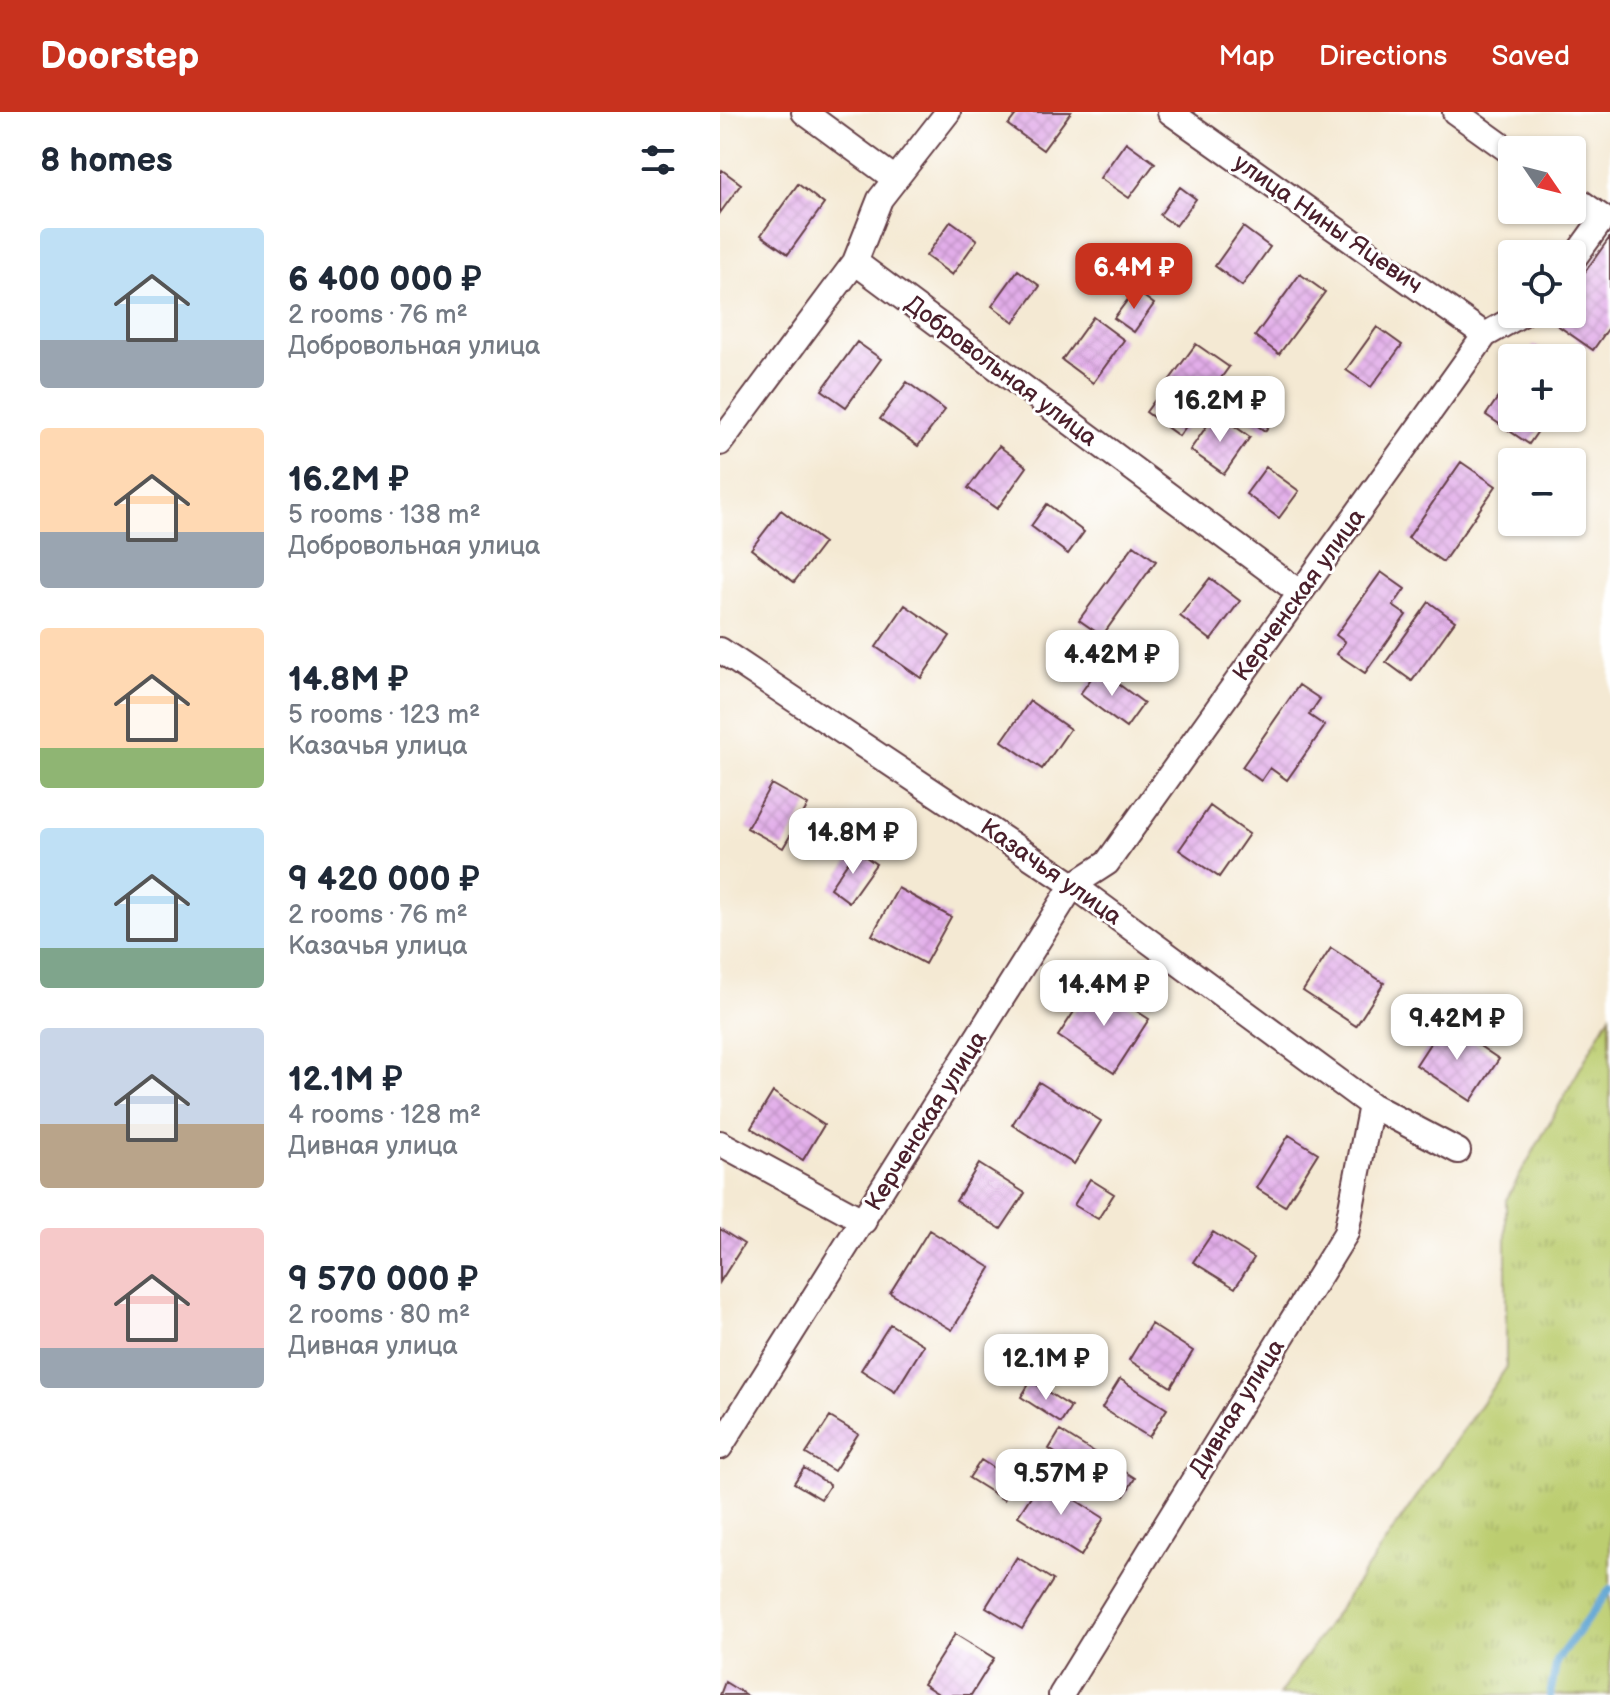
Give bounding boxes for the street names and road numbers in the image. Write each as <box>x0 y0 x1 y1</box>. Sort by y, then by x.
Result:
street label: улица Нины Яцевич <box>1228 148 1428 300</box>
street label: Добровольная улица <box>899 289 1103 453</box>
street label: Керченская улица <box>1227 503 1371 687</box>
street label: Казачья улица <box>975 813 1127 931</box>
street label: Керченская улица <box>859 1026 993 1216</box>
street label: Дивная улица <box>1183 1334 1291 1482</box>

